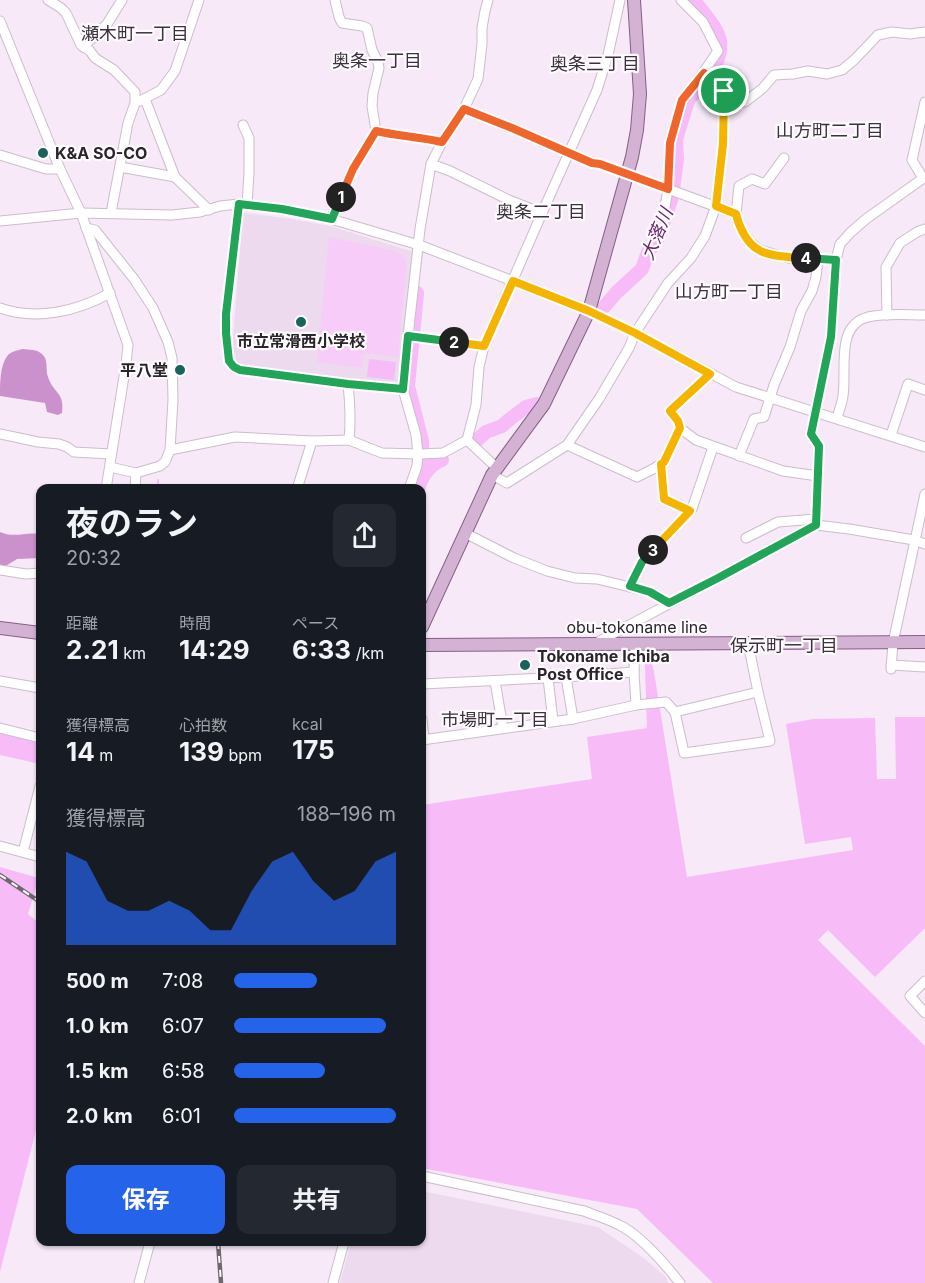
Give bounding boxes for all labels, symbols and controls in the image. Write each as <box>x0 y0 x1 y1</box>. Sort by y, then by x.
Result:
district label: 瀬木町一丁目 <box>81 23 189 44</box>
district label: 奥条一丁目 <box>332 50 422 71</box>
district label: 奥条三丁目 <box>550 53 640 74</box>
pin <box>698 65 749 116</box>
icon: arrive <box>707 74 740 107</box>
district label: 山方町二丁目 <box>776 120 884 141</box>
place label: K&A SO-CO <box>55 143 147 163</box>
marker: K&A SO-CO <box>36 146 50 160</box>
pin: 1 <box>326 182 356 212</box>
text: 1 <box>338 187 344 207</box>
district label: 奥条二丁目 <box>496 201 586 222</box>
water label: 大落川 <box>636 203 678 263</box>
pin: 4 <box>791 243 821 273</box>
text: 4 <box>801 248 811 268</box>
district label: 山方町一丁目 <box>675 281 783 302</box>
marker: 市立常滑西小学校 <box>294 315 308 329</box>
pin: 2 <box>439 327 469 357</box>
place label: 市立常滑西小学校 <box>237 331 365 351</box>
text: 2 <box>449 332 459 352</box>
place label: 平八堂 <box>120 360 168 380</box>
marker: 平八堂 <box>173 363 187 377</box>
text: 夜のラン <box>66 503 198 543</box>
button: share <box>333 504 396 567</box>
pin: 3 <box>638 535 668 565</box>
text: 3 <box>648 540 658 560</box>
text: 20:32 <box>66 546 121 570</box>
text: 距離 <box>66 613 98 633</box>
text: 時間 <box>179 613 211 633</box>
text: ペース <box>292 613 339 633</box>
street label: obu-tokoname line <box>566 617 708 637</box>
text: 2.21 <box>66 634 119 665</box>
text: 14:29 <box>179 634 250 665</box>
text: 6:33 <box>292 634 351 665</box>
district label: 保示町一丁目 <box>730 635 838 656</box>
text: km <box>119 643 146 663</box>
text: /km <box>351 643 384 663</box>
place label: Tokoname Ichiba Post Office <box>537 646 670 684</box>
marker: Tokoname Ichiba Post Office <box>518 658 532 672</box>
district label: 市場町一丁目 <box>441 709 549 730</box>
text: kcal <box>292 714 323 734</box>
text: 獲得標高 <box>66 715 130 735</box>
text: 心拍数 <box>179 715 227 735</box>
text: 175 <box>292 734 335 765</box>
text: 14 <box>66 736 95 767</box>
text: 139 <box>179 736 224 767</box>
text: m <box>95 745 113 765</box>
text: bpm <box>224 745 262 765</box>
text: 188–196 m <box>297 802 396 826</box>
text: 獲得標高 <box>66 806 146 830</box>
text: 500 m <box>66 969 129 993</box>
text: 7:08 <box>162 969 203 993</box>
text: 1.0 km <box>66 1014 129 1038</box>
text: 6:07 <box>162 1014 204 1038</box>
text: 1.5 km <box>66 1059 129 1083</box>
text: 6:58 <box>162 1059 205 1083</box>
text: 2.0 km <box>66 1104 133 1128</box>
text: 6:01 <box>162 1104 201 1128</box>
button: 保存 <box>66 1165 225 1234</box>
button: 共有 <box>237 1165 396 1234</box>

